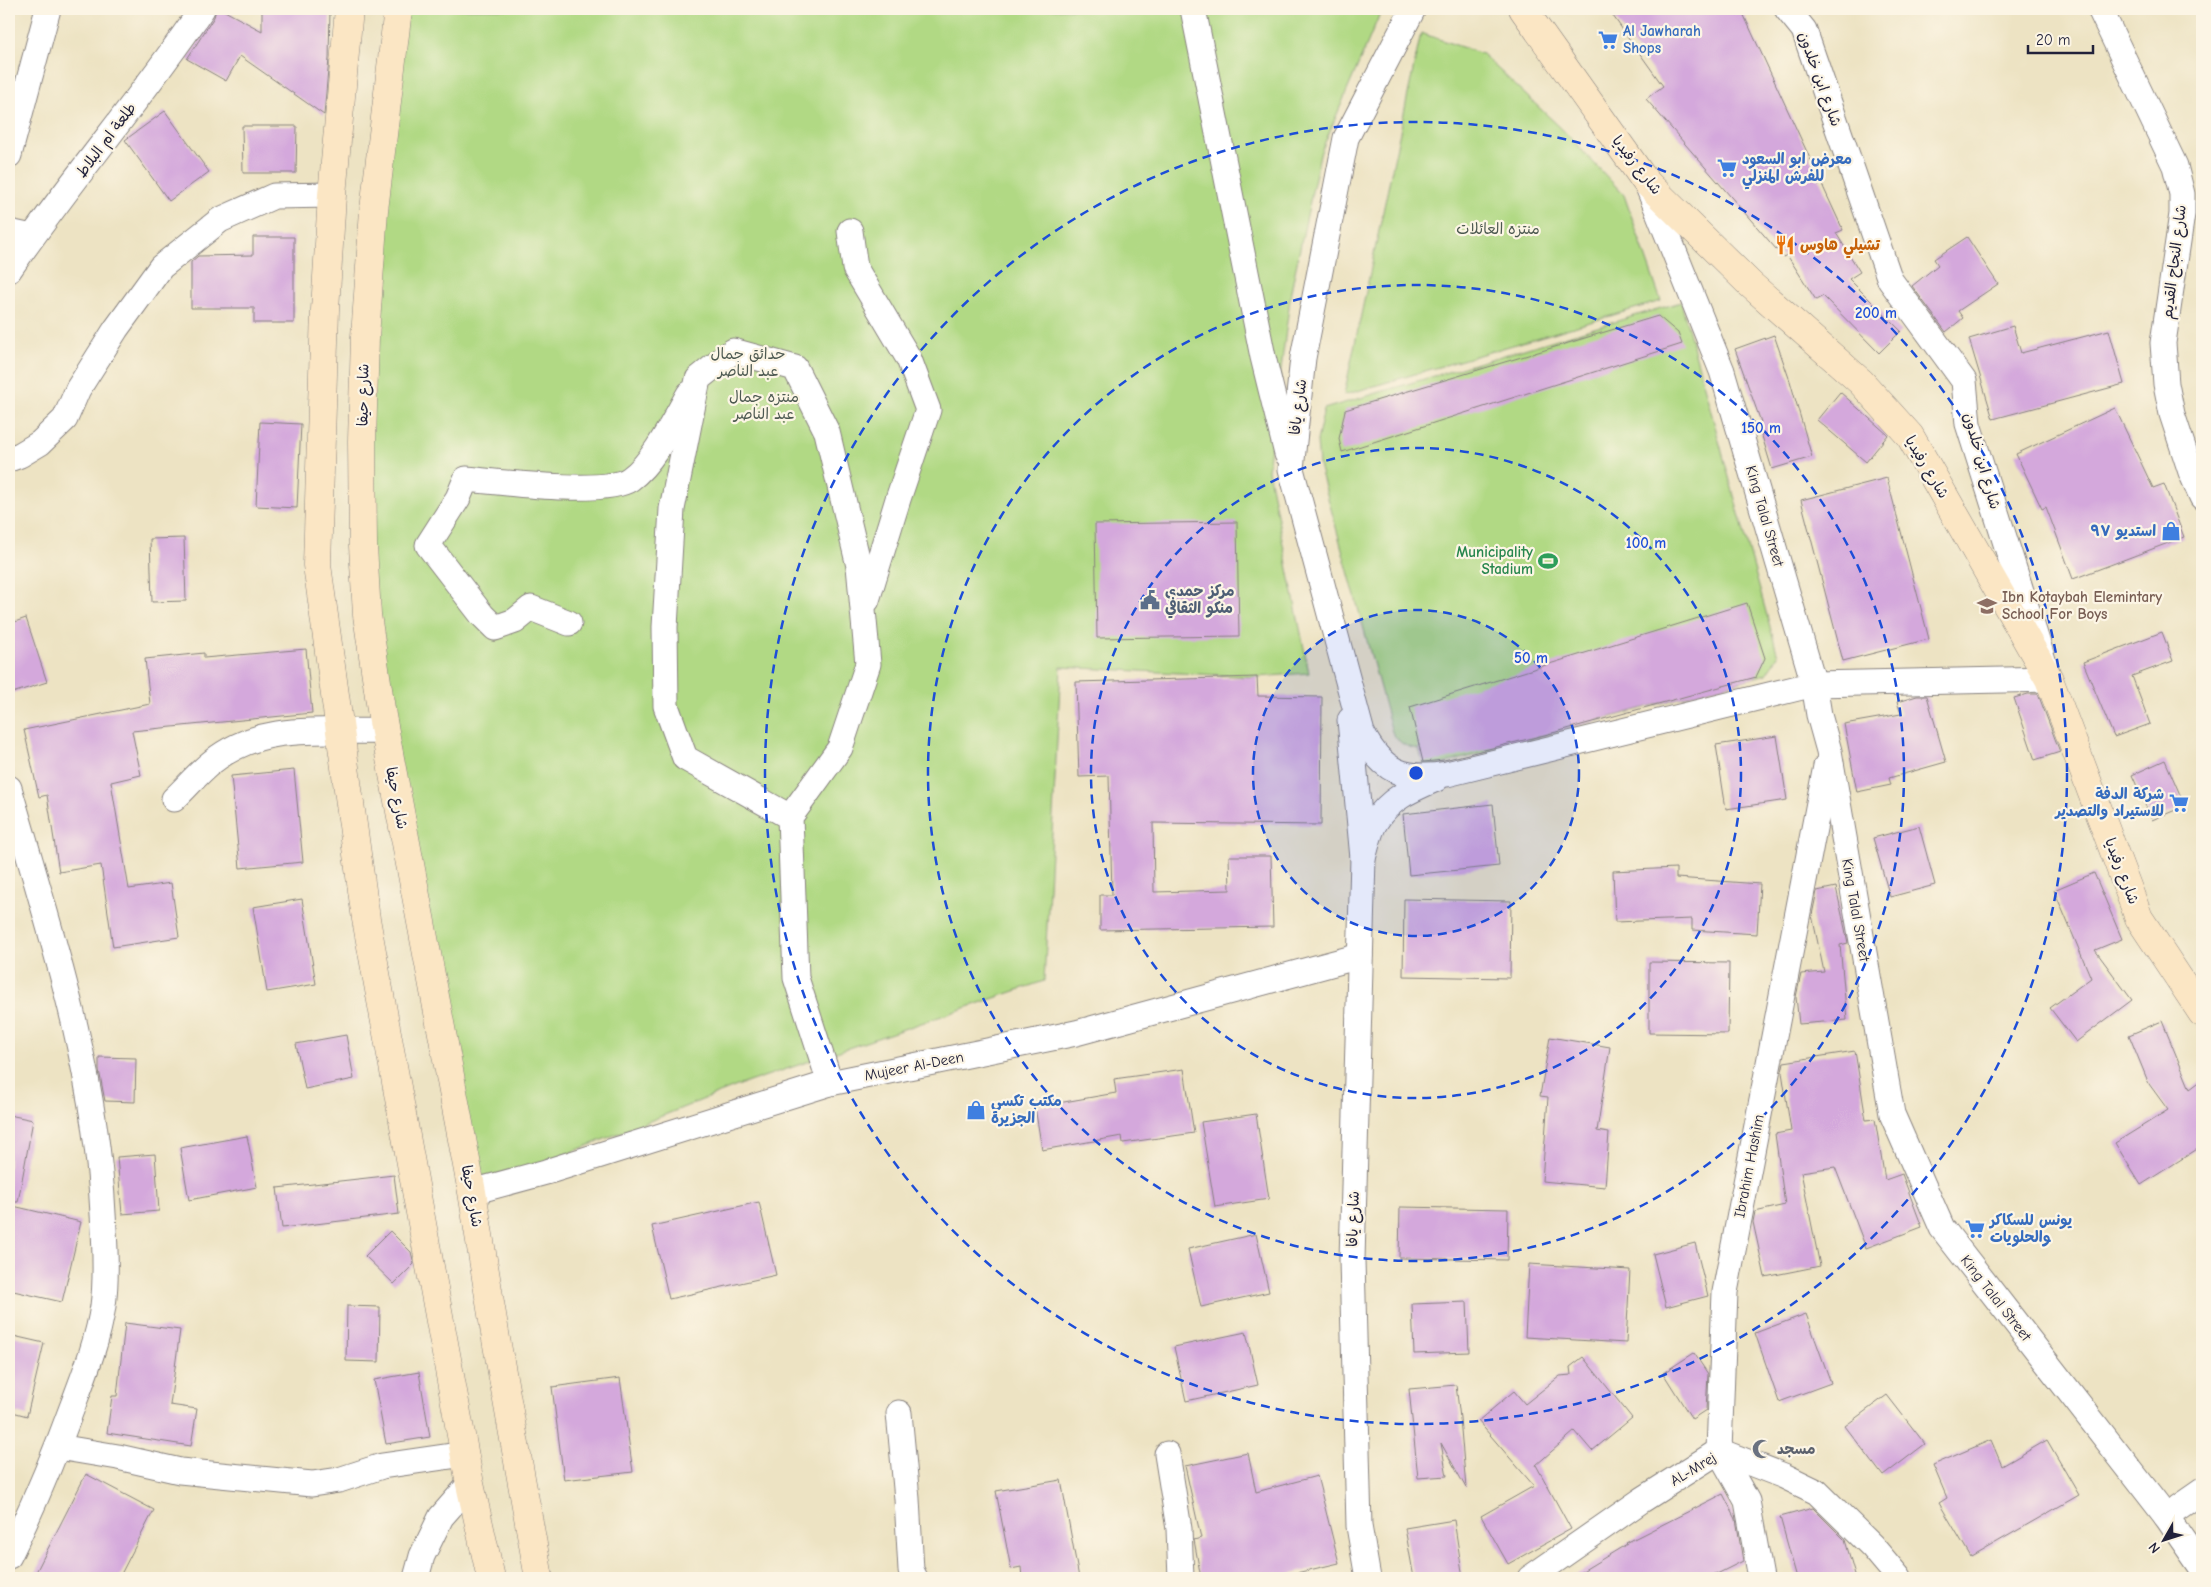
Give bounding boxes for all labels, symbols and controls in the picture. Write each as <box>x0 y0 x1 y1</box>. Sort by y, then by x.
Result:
place label: Al Jawharah Shops <box>1623 22 1701 57</box>
scale bar <box>2028 22 2094 54</box>
supermarket icon: Al Jawharah Shops <box>1597 29 1619 51</box>
street label: شارع ابن خلدون <box>1794 29 1845 129</box>
text: 20 m <box>2036 31 2070 49</box>
street label: طلعة ام البلاط <box>72 99 142 182</box>
street label: شارع رفيديا <box>1608 132 1666 199</box>
place label: معرض ابو السعود للفرش المنزلي <box>1742 150 1852 190</box>
supermarket icon: معرض ابو السعود للفرش المنزلي <box>1716 157 1738 179</box>
street label: شارع النجاح القديم <box>2158 204 2192 320</box>
park label: منتزه العائلات <box>1456 220 1540 238</box>
restaurant icon: تشيلي هاوس <box>1774 234 1796 256</box>
place label: تشيلي هاوس <box>1800 236 1880 259</box>
text: 200 m <box>1855 304 1897 322</box>
park label: حدائق جمال عبد الناصر <box>711 345 785 380</box>
street label: شارع حيفا <box>353 363 374 427</box>
street label: شارع يافا <box>1286 378 1311 436</box>
park label: منتزه جمال عبد الناصر <box>729 388 799 423</box>
street label: شارع ابن خلدون <box>1959 411 2004 512</box>
text: 150 m <box>1741 419 1781 437</box>
street label: شارع رفيديا <box>1900 432 1953 502</box>
street label: King Talal Street <box>1742 463 1788 569</box>
shop icon: استديو ٩٧ <box>2160 520 2182 542</box>
place label: استديو ٩٧ <box>2091 522 2156 541</box>
text: 100 m <box>1626 534 1666 552</box>
place label: Municipality Stadium <box>1456 543 1533 578</box>
sports icon: Municipality Stadium <box>1537 550 1559 572</box>
place label: مركز حمدي منكو الثقافي <box>1165 582 1235 619</box>
place label: Ibn Kotaybah Elemintary School For Boys <box>2002 588 2162 623</box>
public building icon: مركز حمدي منكو الثقافي <box>1139 589 1161 611</box>
school or university icon: Ibn Kotaybah Elemintary School For Boys <box>1976 595 1998 617</box>
text: 50 m <box>1514 649 1548 667</box>
centre of rings <box>1407 764 1425 782</box>
street label: شارع حيفا <box>381 765 412 831</box>
place label: شركة الدفة للاستيراد والتصدير <box>2054 785 2164 820</box>
supermarket icon: شركة الدفة للاستيراد والتصدير <box>2168 792 2190 814</box>
street label: شارع رفيديا <box>2100 835 2143 907</box>
street label: King Talal Street <box>1838 857 1874 964</box>
street label: Mujeer Al-Deen <box>863 1048 965 1084</box>
place label: مكتب تكسي الجزيرة <box>991 1092 1062 1127</box>
shop icon: مكتب تكسي الجزيرة <box>965 1099 987 1121</box>
street label: Ibrahim Hashim <box>1730 1113 1768 1219</box>
street label: شارع حيفا <box>457 1163 486 1229</box>
street label: شارع يافا <box>1343 1191 1364 1247</box>
place label: يونس للسكاكر والحلويات <box>1988 1211 2073 1247</box>
supermarket icon: يونس للسكاكر والحلويات <box>1964 1218 1986 1240</box>
street label: King Talal Street <box>1957 1251 2036 1345</box>
mosque icon: مسجد <box>1751 1438 1773 1460</box>
place label: مسجد <box>1777 1440 1815 1458</box>
street label: AL-Mrej <box>1667 1448 1719 1490</box>
north arrow <box>2138 1514 2188 1564</box>
text: N <box>2145 1539 2164 1557</box>

